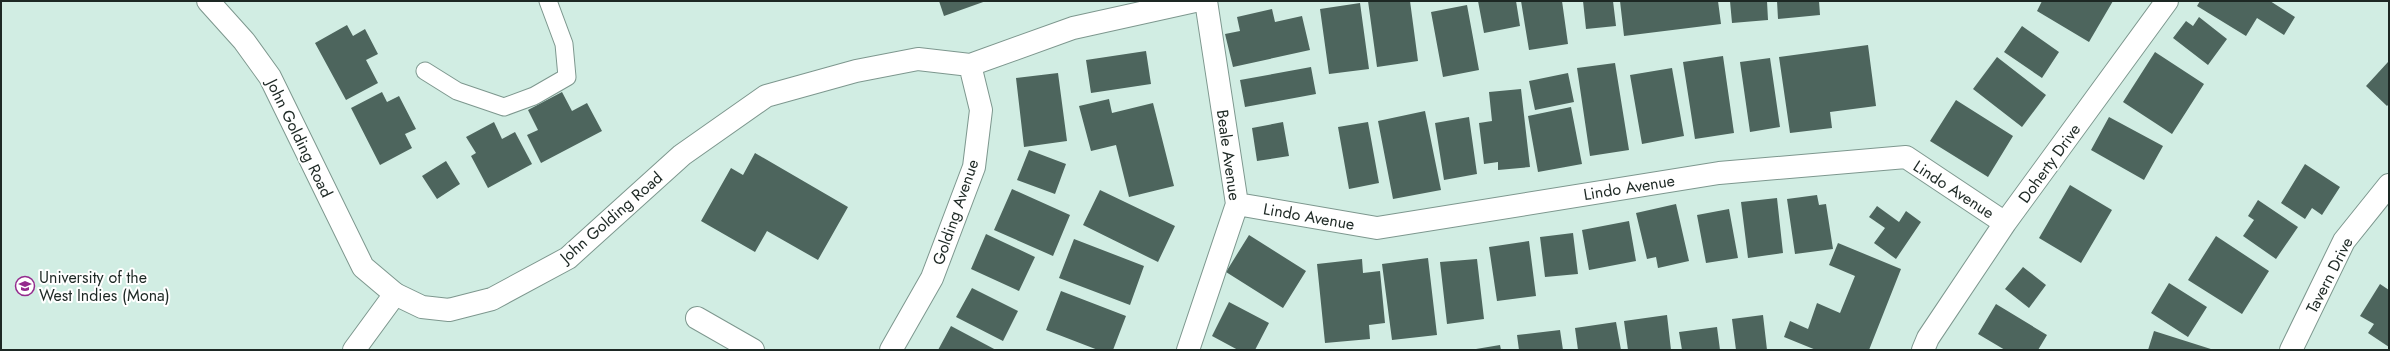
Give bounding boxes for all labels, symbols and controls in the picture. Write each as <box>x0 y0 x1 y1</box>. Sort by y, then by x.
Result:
street label: John Golding Road <box>260 73 338 201</box>
street label: Beale Avenue <box>1211 108 1246 202</box>
street label: Doherty Drive <box>2013 119 2086 208</box>
street label: Lindo Avenue <box>1909 155 1999 224</box>
street label: Golding Avenue <box>927 156 984 268</box>
street label: John Golding Road <box>554 166 668 270</box>
street label: Lindo Avenue <box>1582 169 1676 206</box>
street label: Lindo Avenue <box>1261 197 1356 236</box>
street label: Tavern Drive <box>2300 233 2358 317</box>
place label: University of the West Indies (Mona) <box>39 266 170 307</box>
school or university icon: University of the West Indies (Mona) <box>14 275 36 297</box>

